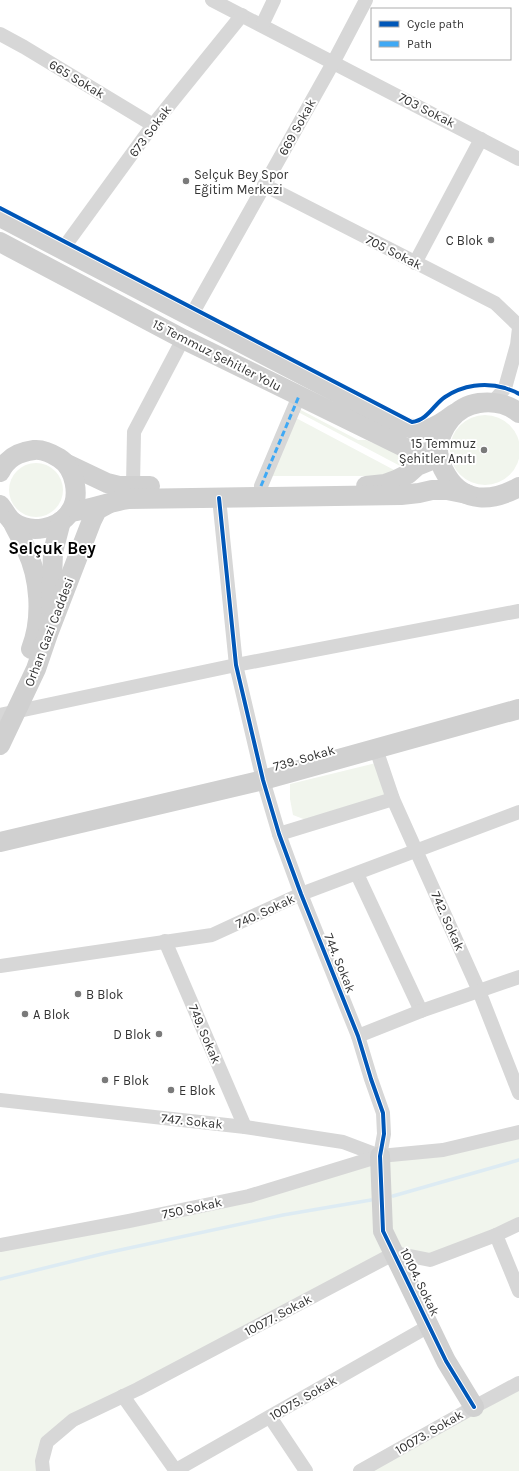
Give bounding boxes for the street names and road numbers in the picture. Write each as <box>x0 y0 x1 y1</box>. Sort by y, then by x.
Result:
street label: 665 Sokak <box>47 57 107 101</box>
street label: 703 Sokak <box>396 89 458 131</box>
street label: 669 Sokak <box>275 96 319 158</box>
street label: 673 Sokak <box>126 102 174 160</box>
street label: 705 Sokak <box>363 231 425 273</box>
street label: 15 Temmuz Şehitler Yolu <box>150 316 284 394</box>
street label: Orhan Gazi Caddesi <box>21 575 77 689</box>
street label: 739. Sokak <box>271 742 337 774</box>
street label: 742. Sokak <box>428 889 468 953</box>
street label: 740. Sokak <box>233 891 297 931</box>
street label: 744. Sokak <box>321 931 359 995</box>
street label: 749. Sokak <box>186 1002 224 1066</box>
street label: 747. Sokak <box>161 1110 223 1132</box>
street label: 750 Sokak <box>161 1194 223 1222</box>
street label: 10104. Sokak <box>397 1246 443 1318</box>
street label: 10077. Sokak <box>242 1291 314 1339</box>
street label: 10075. Sokak <box>267 1373 339 1423</box>
street label: 10073. Sokak <box>392 1407 466 1457</box>

